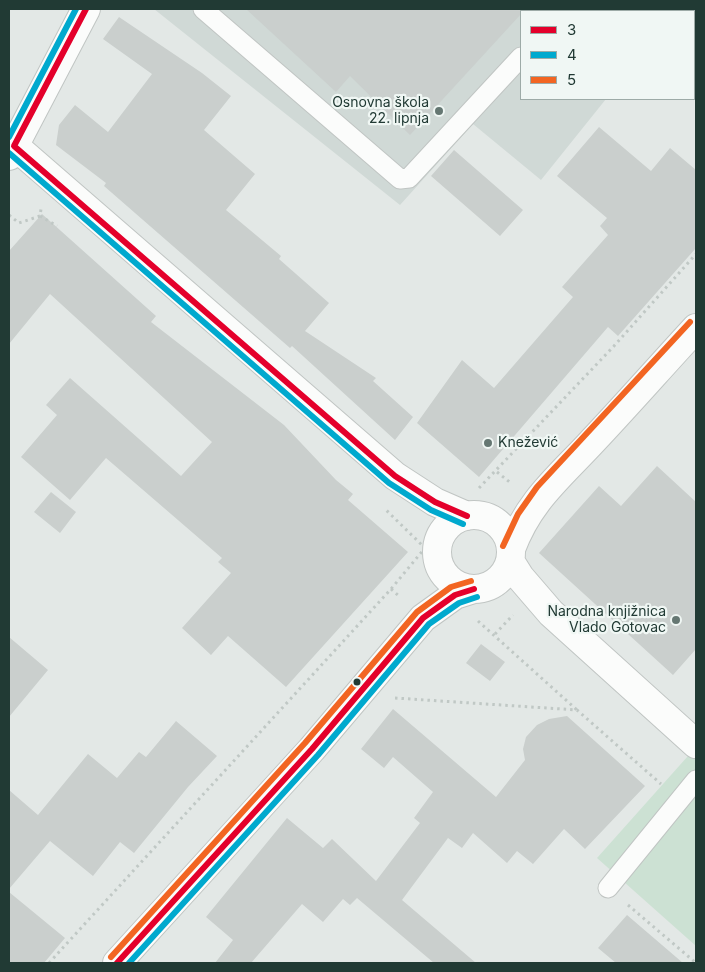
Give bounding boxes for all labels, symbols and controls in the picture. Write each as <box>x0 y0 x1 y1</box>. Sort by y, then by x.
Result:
legend <box>520 10 695 100</box>
text: 3 <box>567 20 576 39</box>
text: 4 <box>567 45 577 64</box>
text: 5 <box>567 70 576 89</box>
place label: Osnovna škola 22. lipnja <box>332 95 429 128</box>
marker: Osnovna škola 22. lipnja <box>433 105 445 117</box>
place label: Knežević <box>498 435 558 451</box>
marker: Knežević <box>482 437 494 449</box>
place label: Narodna knjižnica Vlado Gotovac <box>547 604 666 636</box>
marker: Narodna knjižnica Vlado Gotovac <box>670 614 682 626</box>
unlabelled marker <box>352 677 362 687</box>

